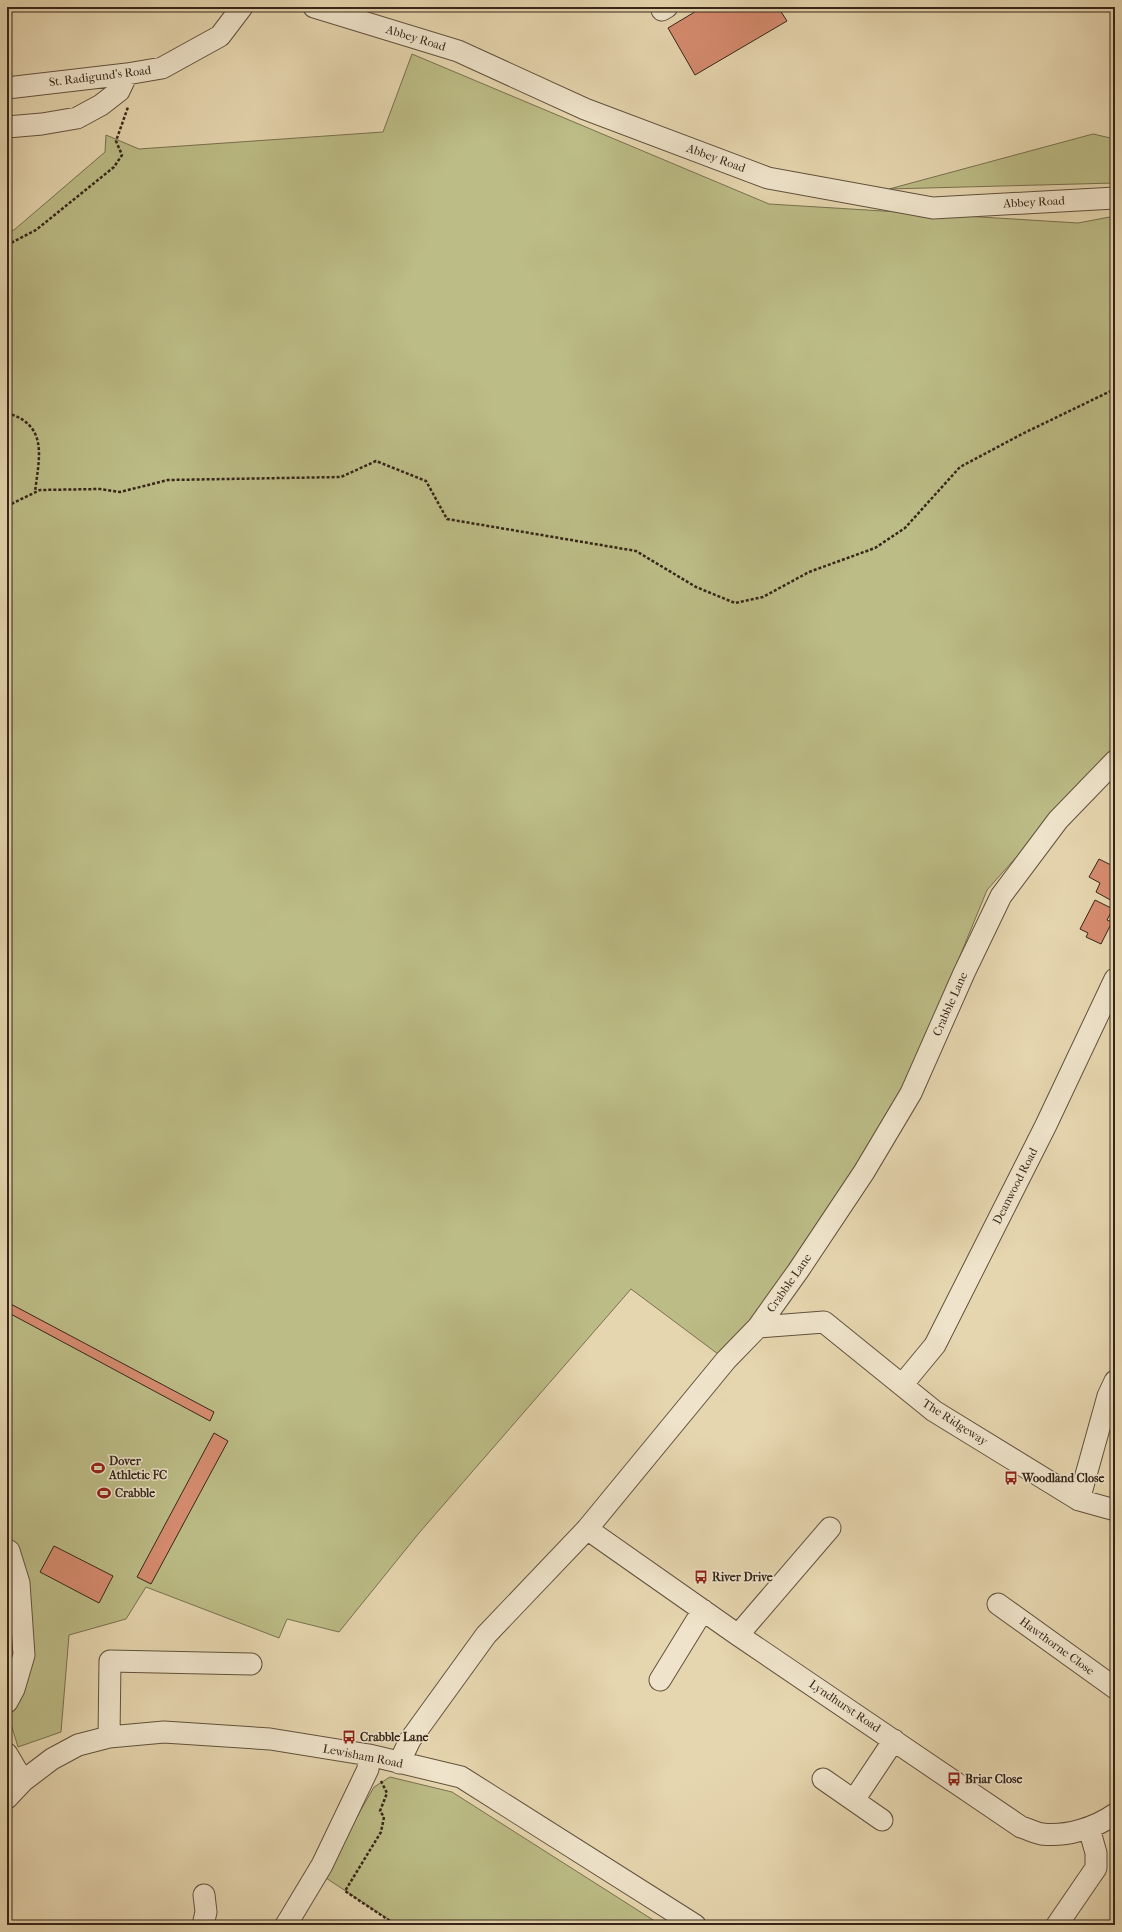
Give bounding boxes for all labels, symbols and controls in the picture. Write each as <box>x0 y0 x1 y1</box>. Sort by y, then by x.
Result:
street label: Abbey Road <box>383 22 448 54</box>
street label: St. Radigund's Road <box>48 63 152 89</box>
street label: Abbey Road <box>684 141 748 175</box>
street label: Abbey Road <box>1002 193 1066 211</box>
street label: Crabble Lane <box>930 970 970 1038</box>
street label: Deanwood Road <box>990 1145 1041 1227</box>
street label: Crabble Lane <box>764 1251 814 1315</box>
street label: The Ridgeway <box>920 1396 991 1449</box>
place label: Dover Athletic FC <box>108 1454 167 1482</box>
sports icon: Dover Athletic FC <box>90 1460 106 1476</box>
bus stop icon: Woodland Close <box>1003 1470 1019 1486</box>
place label: Woodland Close <box>1021 1471 1104 1485</box>
sports icon: Crabble <box>96 1485 112 1501</box>
place label: Crabble <box>115 1486 155 1500</box>
bus stop icon: River Drive <box>693 1569 709 1585</box>
place label: River Drive <box>712 1570 773 1584</box>
street label: Hawthorne Close <box>1017 1614 1097 1678</box>
street label: Lyndhurst Road <box>807 1677 884 1735</box>
bus stop icon: Crabble Lane <box>341 1729 357 1745</box>
place label: Crabble Lane <box>360 1730 429 1744</box>
street label: Lewisham Road <box>322 1741 405 1771</box>
bus stop icon: Briar Close <box>946 1771 962 1787</box>
place label: Briar Close <box>965 1772 1023 1786</box>

